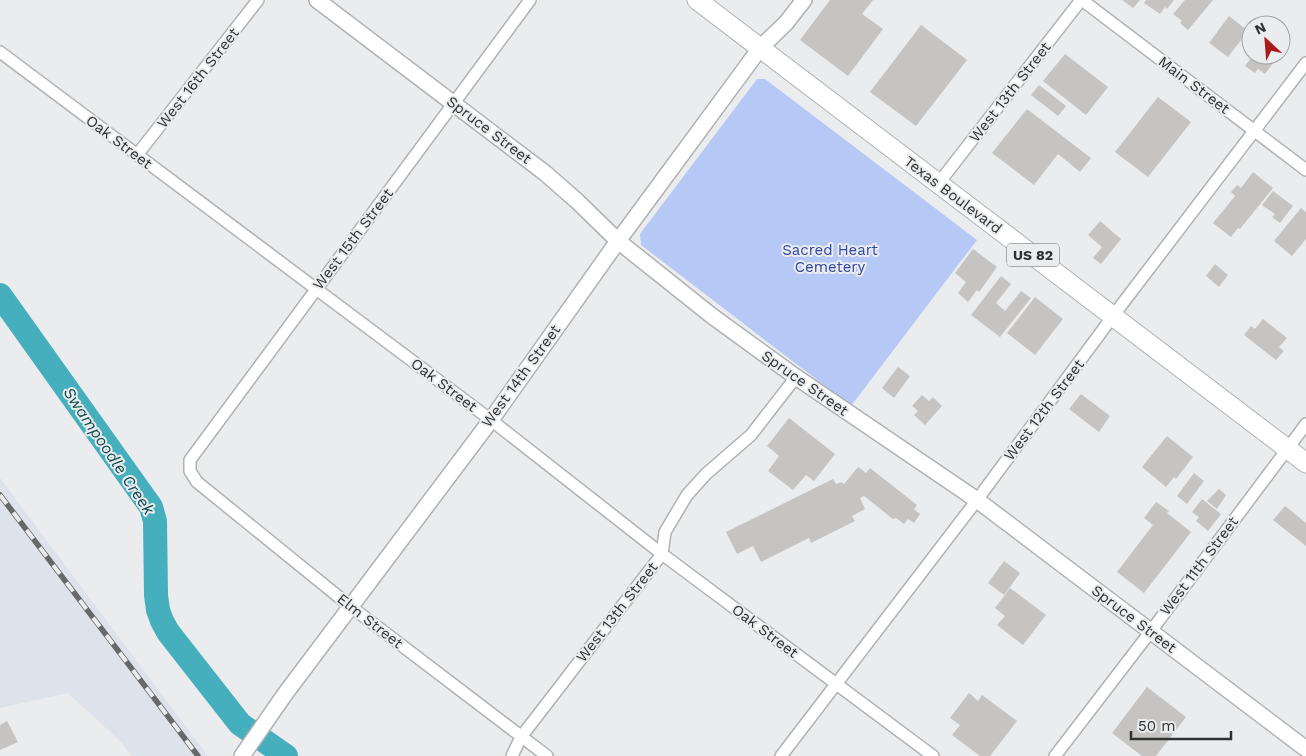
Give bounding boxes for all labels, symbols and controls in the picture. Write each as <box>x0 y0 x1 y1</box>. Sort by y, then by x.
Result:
north arrow <box>1241 15 1291 65</box>
text: N <box>1252 19 1268 38</box>
street label: West 16th Street <box>153 24 243 132</box>
street label: West 13th Street <box>965 38 1055 146</box>
street label: Main Street <box>1155 52 1234 118</box>
street label: Spruce Street <box>443 92 536 168</box>
street label: Oak Street <box>82 111 156 173</box>
street label: Texas Boulevard <box>901 152 1005 238</box>
street label: West 15th Street <box>309 184 397 293</box>
park label: Sacred Heart Cemetery <box>782 241 878 276</box>
road number: US 82 <box>1007 244 1059 266</box>
street label: West 14th Street <box>478 321 565 431</box>
street label: Spruce Street <box>758 346 852 420</box>
street label: Oak Street <box>407 354 481 416</box>
street label: West 12th Street <box>1000 355 1088 464</box>
water label: Swampoodle Creek <box>59 384 159 519</box>
street label: West 11th Street <box>1156 512 1242 619</box>
street label: West 13th Street <box>572 558 662 666</box>
street label: Spruce Street <box>1088 581 1181 657</box>
street label: Elm Street <box>333 590 407 653</box>
street label: Oak Street <box>728 600 802 662</box>
scale bar <box>1131 708 1231 740</box>
text: 50 m <box>1138 717 1175 735</box>

